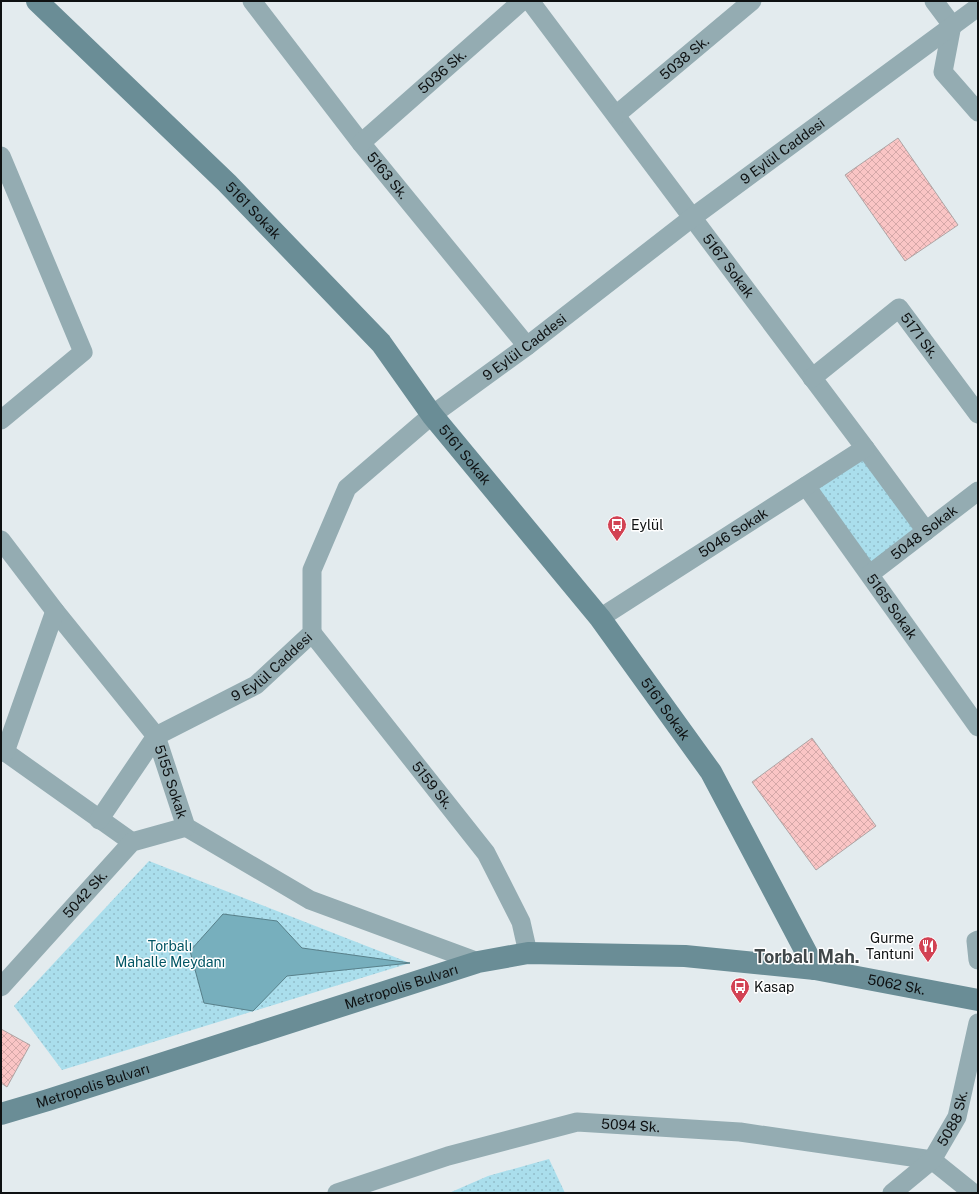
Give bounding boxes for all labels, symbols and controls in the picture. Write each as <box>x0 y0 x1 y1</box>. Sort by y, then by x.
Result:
street label: 5038 Sk. <box>656 33 712 83</box>
street label: 5036 Sk. <box>415 46 469 97</box>
street label: 9 Eylül Caddesi <box>737 115 828 187</box>
street label: 5163 Sk. <box>364 149 411 202</box>
street label: 5161 Sokak <box>222 178 284 242</box>
street label: 5167 Sokak <box>699 231 758 301</box>
street label: 5171 Sk. <box>897 310 942 362</box>
street label: 9 Eylül Caddesi <box>479 311 569 384</box>
street label: 5161 Sokak <box>435 421 494 488</box>
street label: 5048 Sokak <box>888 502 960 563</box>
street label: 5046 Sokak <box>695 505 771 561</box>
bus stop icon: Eylül <box>606 514 628 542</box>
place label: Eylül <box>631 517 663 533</box>
street label: 5165 Sokak <box>863 571 921 642</box>
street label: 9 Eylül Caddesi <box>228 629 315 704</box>
street label: 5161 Sokak <box>638 675 693 743</box>
street label: 5155 Sokak <box>151 743 191 821</box>
street label: 5159 Sk. <box>409 758 456 812</box>
street label: 5042 Sk. <box>59 867 110 921</box>
place label: Gurme Tantuni <box>866 930 914 962</box>
restaurant icon: Gurme Tantuni <box>917 935 939 963</box>
park label: Torbalı Mahalle Meydanı <box>115 938 225 970</box>
district label: Torbalı Mah. <box>754 946 860 967</box>
street label: Metropolis Bulvarı <box>343 961 460 1012</box>
street label: 5062 Sk. <box>866 971 927 998</box>
bus stop icon: Kasap <box>729 976 751 1004</box>
place label: Kasap <box>754 979 794 995</box>
street label: Metropolis Bulvarı <box>34 1060 151 1111</box>
street label: 5088 Sk. <box>934 1089 971 1149</box>
street label: 5094 Sk. <box>601 1115 660 1135</box>

